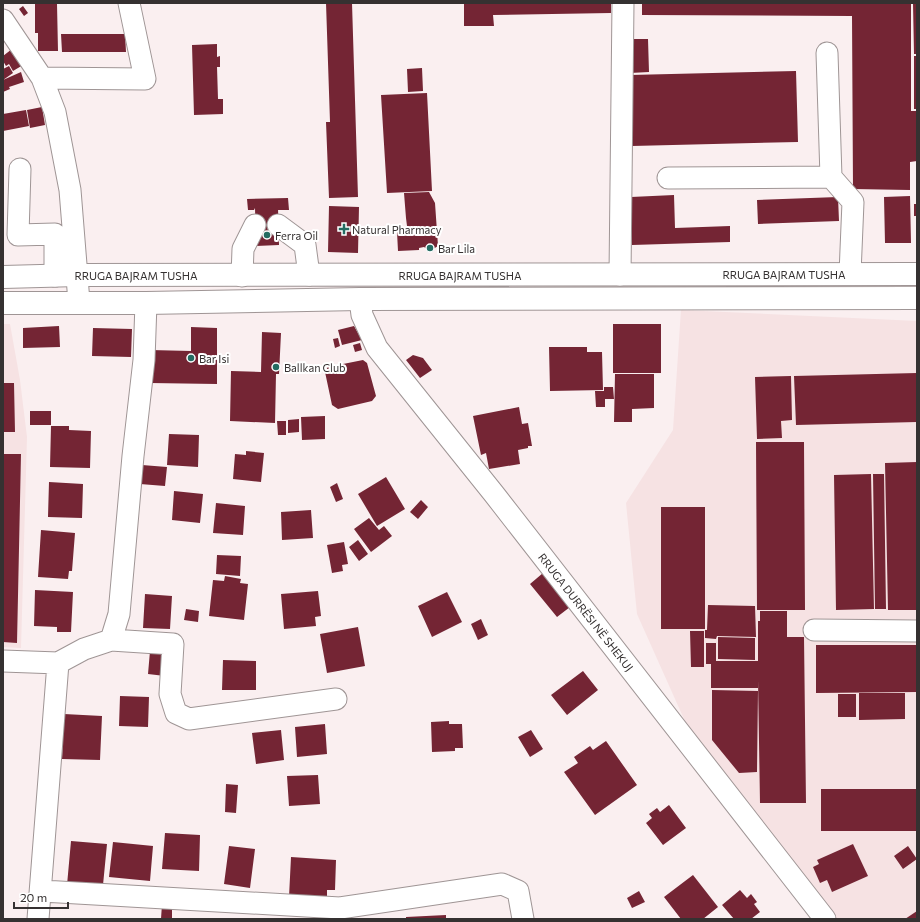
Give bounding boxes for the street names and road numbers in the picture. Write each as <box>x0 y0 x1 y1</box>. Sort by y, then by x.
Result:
street label: RRUGA BAJRAM TUSHA <box>722 268 846 282</box>
street label: RRUGA BAJRAM TUSHA <box>74 269 198 283</box>
street label: RRUGA BAJRAM TUSHA <box>398 269 522 283</box>
street label: RRUGA DURRËSI NË SHEKUJ <box>535 550 637 674</box>

